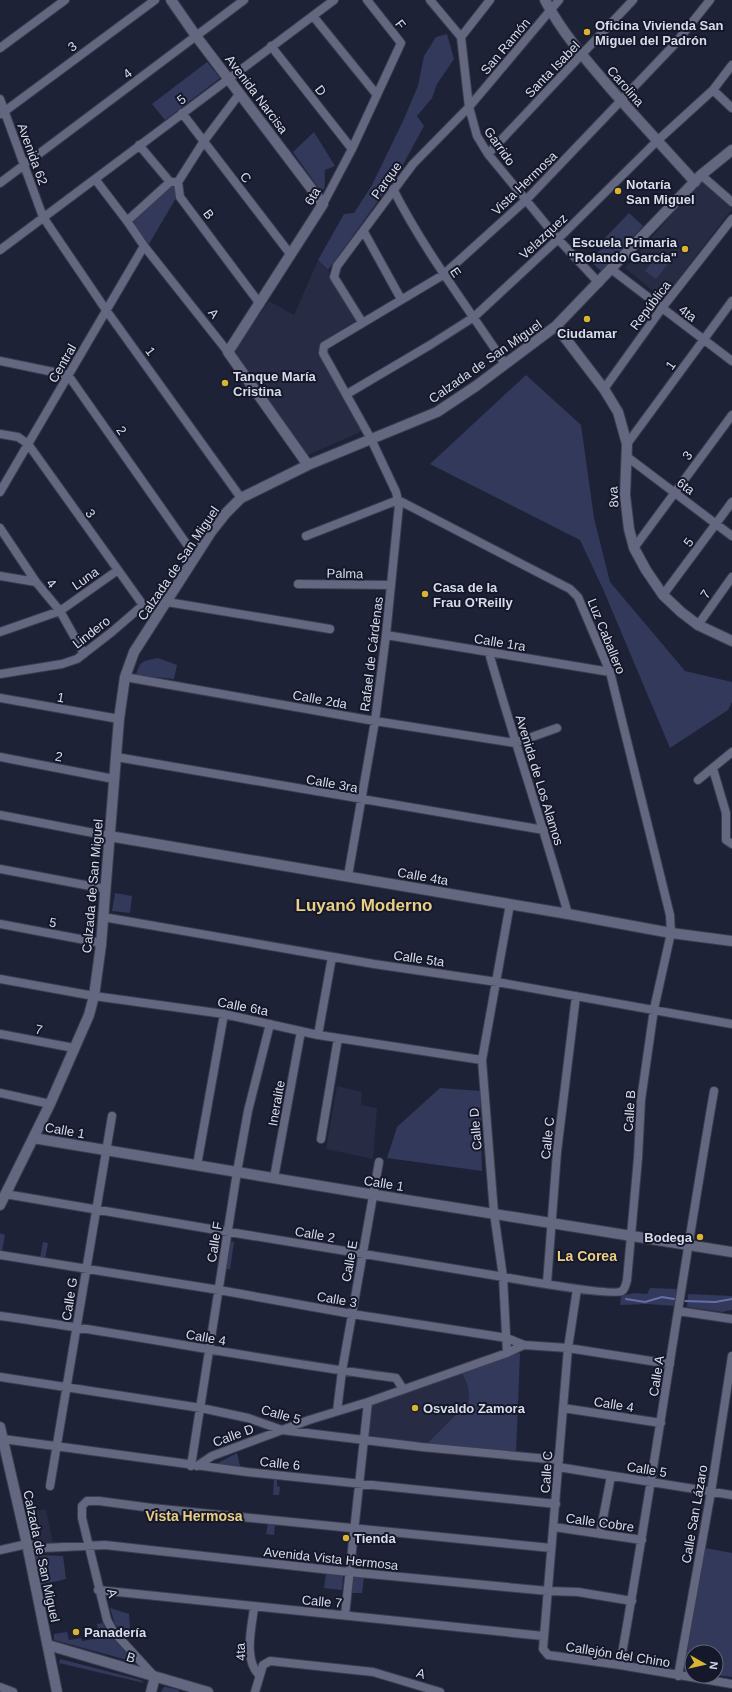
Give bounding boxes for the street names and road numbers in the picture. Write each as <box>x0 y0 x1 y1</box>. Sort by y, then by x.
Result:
street label: San Ramón <box>478 15 533 77</box>
street label: F <box>392 17 409 32</box>
street label: 3 <box>65 38 80 55</box>
street label: Santa Isabel <box>522 38 583 101</box>
street label: Avenida Narcisa <box>222 52 291 137</box>
street label: Carolina <box>604 63 648 110</box>
street label: 4 <box>120 65 135 82</box>
street label: D <box>312 82 329 99</box>
street label: 5 <box>174 91 189 108</box>
street label: Avenida 62 <box>14 121 51 187</box>
street label: Garrido <box>481 124 518 168</box>
street label: Vista Hermosa <box>489 148 561 218</box>
street label: Parque <box>368 159 405 202</box>
street label: C <box>237 169 254 186</box>
street label: 6ta <box>301 184 324 208</box>
street label: B <box>200 206 217 222</box>
street label: Velazquez <box>516 210 570 262</box>
street label: E <box>447 264 464 280</box>
street label: República <box>627 277 674 333</box>
street label: 4ta <box>676 302 700 325</box>
street label: A <box>205 305 222 322</box>
street label: Calzada de San Miguel <box>426 317 545 406</box>
street label: Central <box>45 341 79 385</box>
street label: 1 <box>142 344 159 359</box>
street label: 1 <box>662 358 679 373</box>
street label: 2 <box>113 423 130 438</box>
street label: 3 <box>679 448 696 463</box>
street label: 6ta <box>674 475 698 498</box>
street label: 8va <box>605 485 622 508</box>
street label: Calzada de San Miguel <box>135 503 222 623</box>
street label: 3 <box>82 506 99 521</box>
street label: 5 <box>680 535 697 550</box>
street label: Luna <box>69 564 102 593</box>
street label: Palma <box>326 566 364 581</box>
street label: 4 <box>44 576 60 591</box>
street label: 7 <box>697 587 714 602</box>
street label: Rafael de Cárdenas <box>357 595 386 712</box>
street label: Luz Caballero <box>585 596 629 676</box>
street label: Lindero <box>70 613 113 652</box>
street label: Calle 1ra <box>473 631 528 654</box>
street label: Calle 2da <box>292 687 349 712</box>
street label: 1 <box>56 689 66 706</box>
street label: Avenida de Los Alamos <box>513 713 567 848</box>
street label: 2 <box>54 748 64 765</box>
street label: Calle 3ra <box>305 772 360 796</box>
street label: Calzada de San Miguel <box>79 818 106 954</box>
street label: Calle 4ta <box>396 865 450 888</box>
street label: 5 <box>48 914 58 931</box>
street label: Calle 5ta <box>392 947 446 970</box>
street label: Calle 6ta <box>216 994 270 1019</box>
street label: 7 <box>34 1021 44 1038</box>
street label: Ineralite <box>265 1079 288 1127</box>
street label: Calle B <box>621 1090 638 1132</box>
street label: Calle D <box>466 1107 485 1151</box>
street label: Calle C <box>538 1116 557 1160</box>
street label: Calle 1 <box>44 1120 86 1141</box>
street label: Calle 1 <box>363 1173 405 1194</box>
street label: Calle F <box>204 1221 225 1264</box>
street label: Calle 2 <box>294 1224 336 1245</box>
street label: Calle E <box>338 1239 361 1283</box>
street label: Calle G <box>59 1276 80 1322</box>
street label: Calle 3 <box>316 1289 358 1310</box>
street label: Calle 4 <box>185 1327 227 1348</box>
street label: Calle A <box>646 1354 667 1398</box>
street label: Calle 4 <box>593 1394 635 1415</box>
street label: Calle 5 <box>259 1402 302 1427</box>
street label: Calle D <box>211 1421 256 1450</box>
street label: Calle C <box>538 1450 555 1494</box>
street label: Calle 6 <box>259 1454 301 1473</box>
street label: Calle 5 <box>626 1459 668 1480</box>
street label: Calle San Lázaro <box>678 1464 711 1564</box>
street label: Calzada de San Miguel <box>20 1489 63 1624</box>
street label: Calle Cobre <box>565 1510 635 1535</box>
street label: Avenida Vista Hermosa <box>263 1544 400 1573</box>
street label: A <box>104 1587 121 1599</box>
street label: Calle 7 <box>301 1592 343 1611</box>
street label: Callejón del Chino <box>565 1639 671 1670</box>
street label: 4ta <box>232 1642 248 1661</box>
street label: B <box>125 1649 137 1666</box>
street label: A <box>415 1665 427 1682</box>

